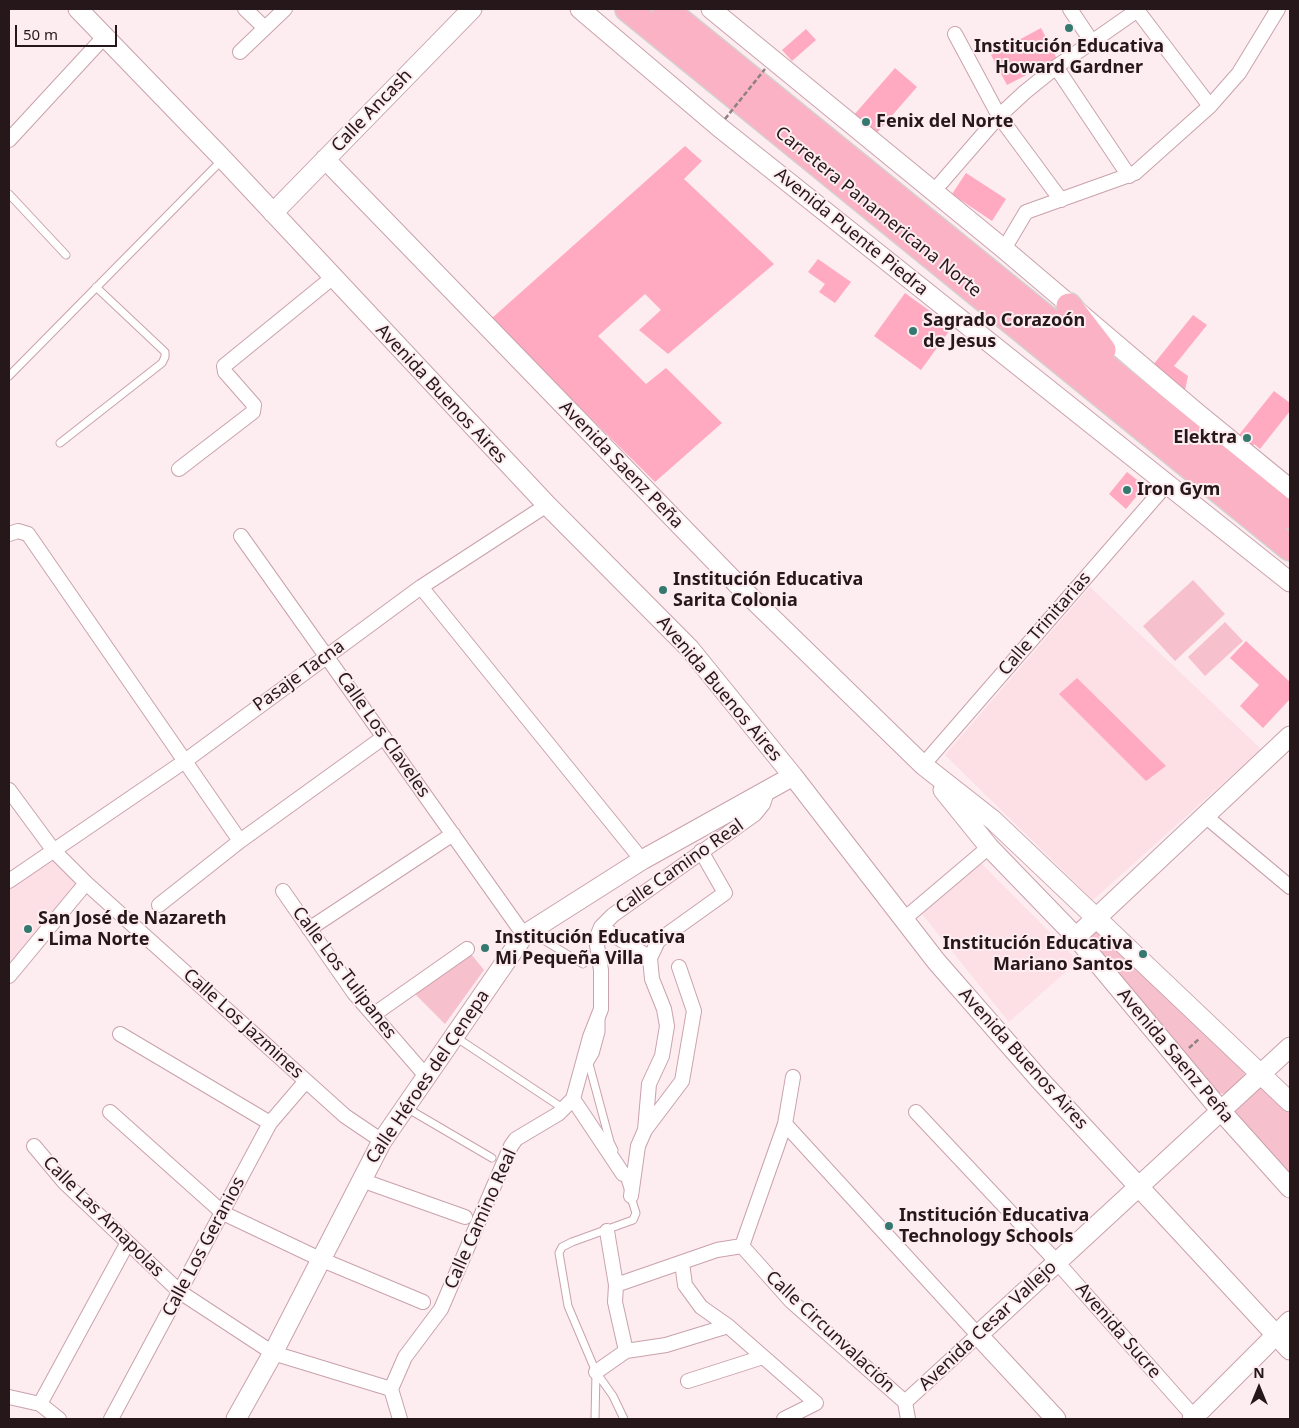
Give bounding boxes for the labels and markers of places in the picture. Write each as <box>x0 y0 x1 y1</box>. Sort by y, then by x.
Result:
marker: Institución Educativa Howard Gardner <box>1063 22 1075 34</box>
place label: Institución Educativa Howard Gardner <box>974 36 1164 78</box>
place label: Fenix del Norte <box>876 111 1013 133</box>
marker: Fenix del Norte <box>860 116 872 128</box>
place label: Sagrado Corazoón de Jesus <box>923 310 1085 352</box>
marker: Sagrado Corazoón de Jesus <box>907 325 919 337</box>
place label: Elektra <box>1173 427 1237 449</box>
marker: Elektra <box>1241 432 1253 444</box>
place label: Iron Gym <box>1137 479 1220 501</box>
marker: Iron Gym <box>1121 484 1133 496</box>
place label: Institución Educativa Sarita Colonia <box>673 569 863 612</box>
marker: Institución Educativa Sarita Colonia <box>657 584 669 596</box>
place label: San José de Nazareth - Lima Norte <box>38 908 227 951</box>
marker: San José de Nazareth - Lima Norte <box>22 923 34 935</box>
place label: Institución Educativa Mi Pequeña Villa <box>495 927 685 970</box>
place label: Institución Educativa Mariano Santos <box>943 933 1133 976</box>
marker: Institución Educativa Mi Pequeña Villa <box>479 942 491 954</box>
marker: Institución Educativa Mariano Santos <box>1137 948 1149 960</box>
place label: Institución Educativa Technology Schools <box>899 1205 1089 1248</box>
marker: Institución Educativa Technology Schools <box>883 1220 895 1232</box>

